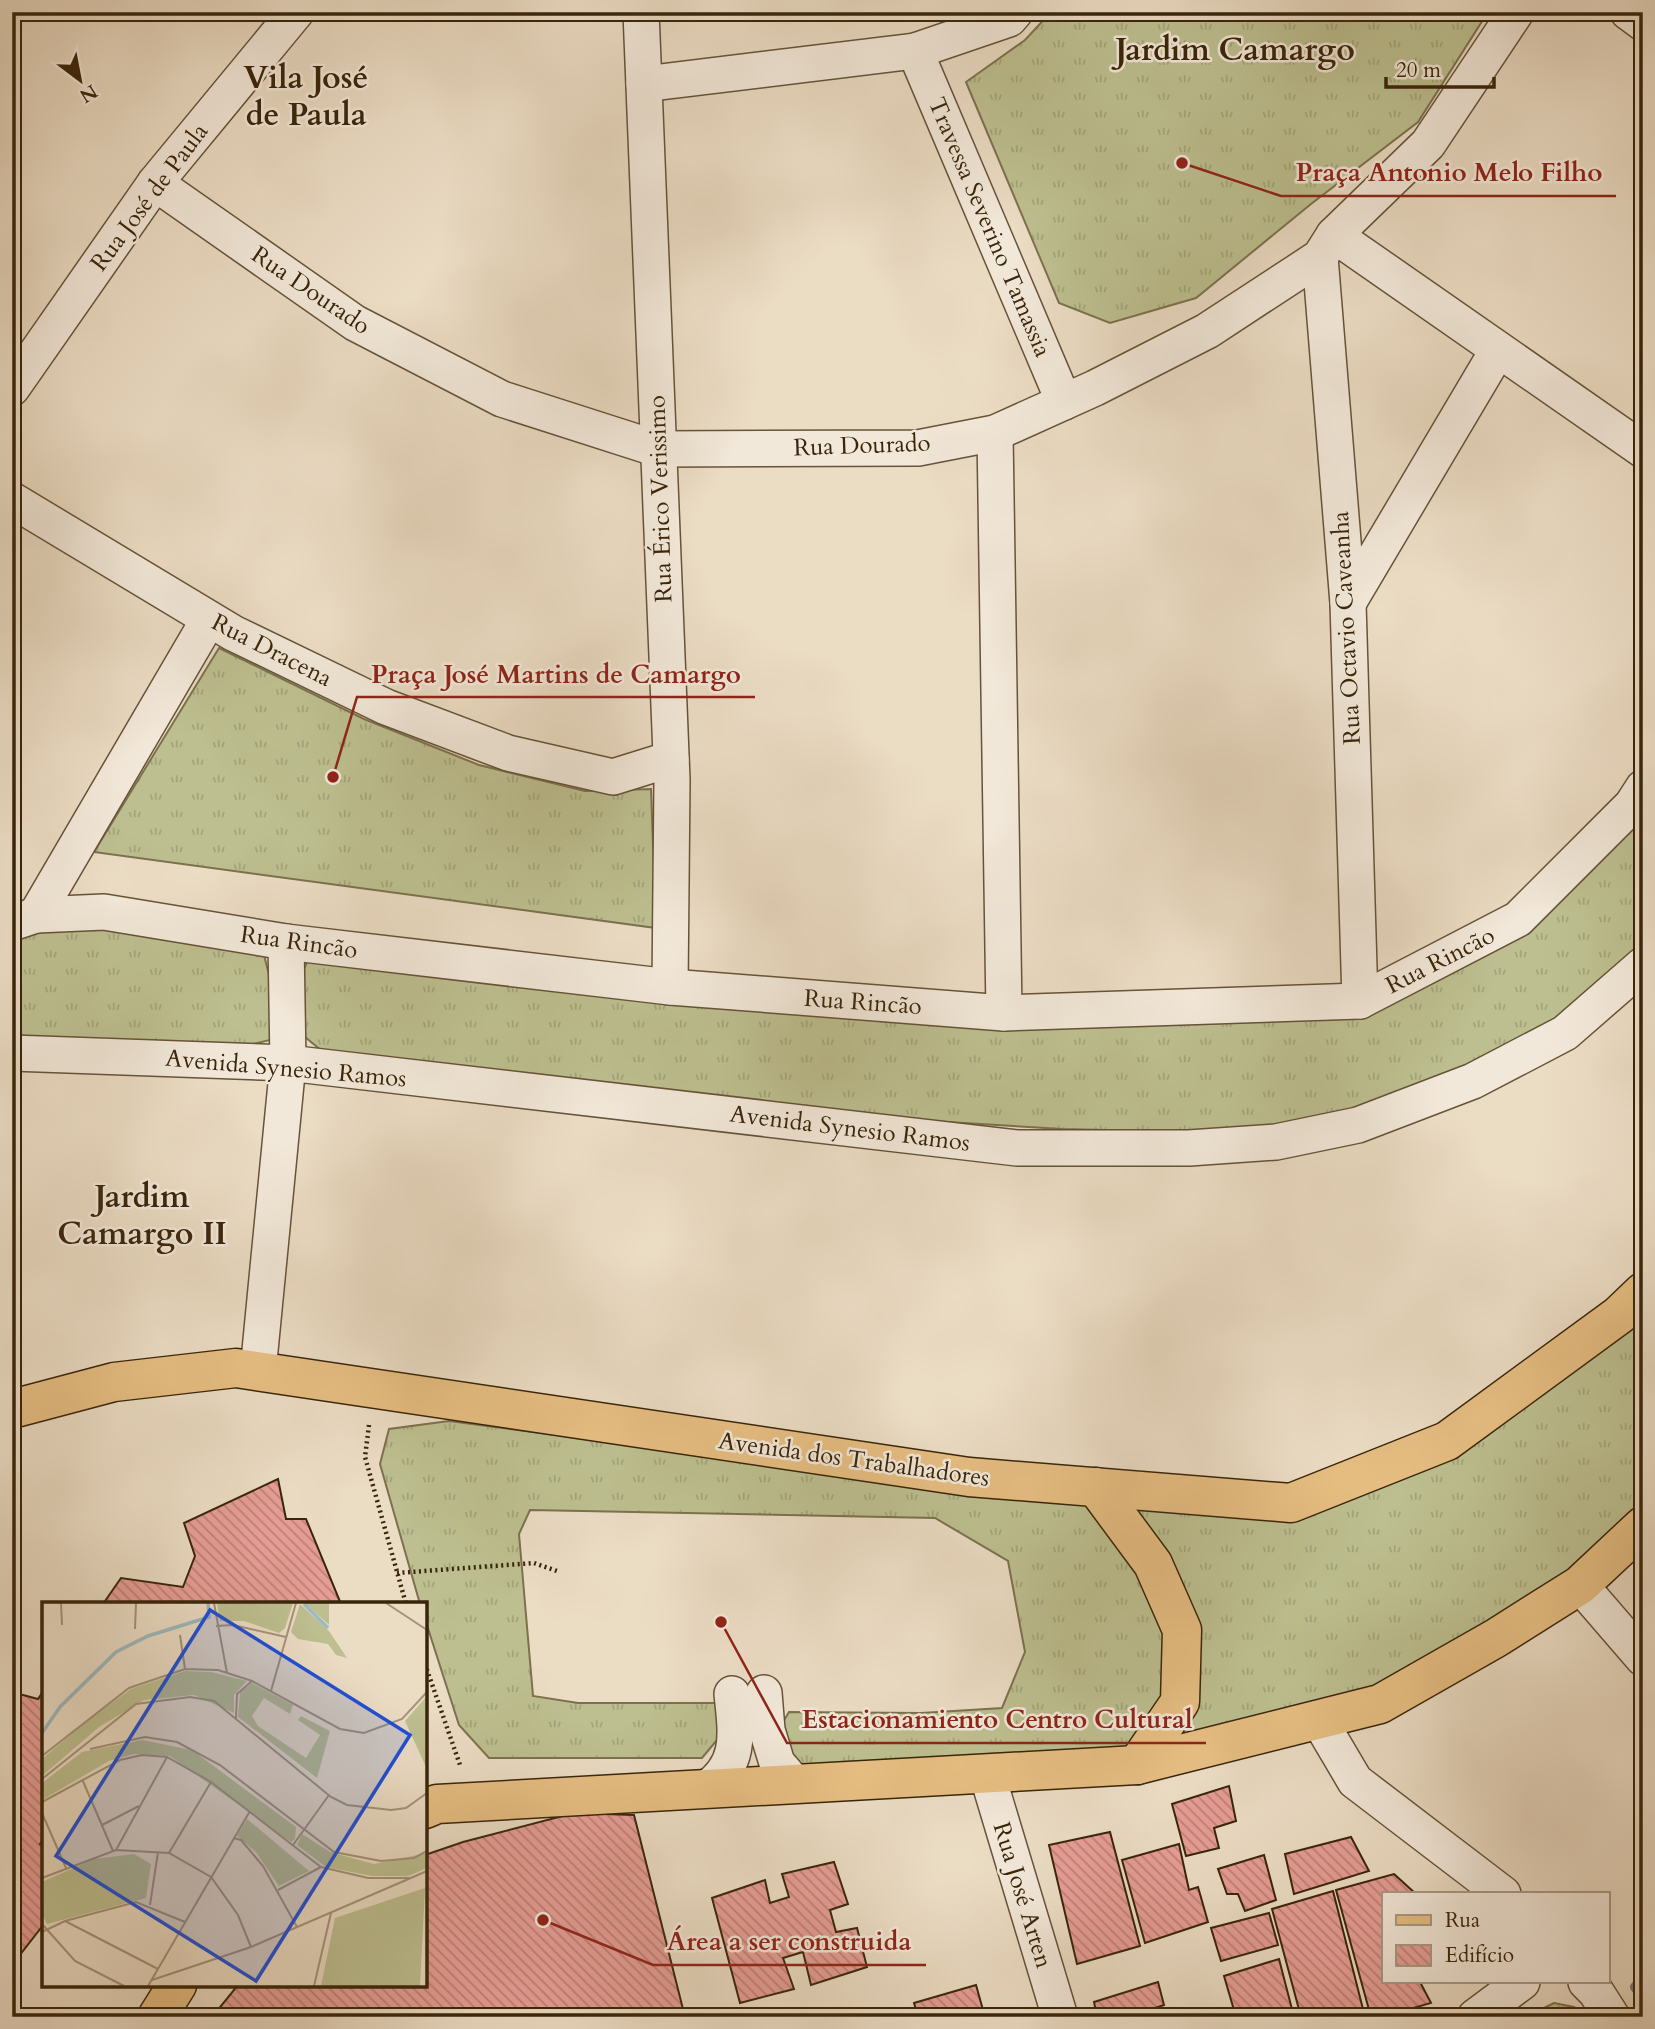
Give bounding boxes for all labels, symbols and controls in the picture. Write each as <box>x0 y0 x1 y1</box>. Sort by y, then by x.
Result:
district label: Jardim Camargo <box>1111 28 1355 72</box>
north arrow <box>46 46 116 116</box>
scale bar <box>1386 46 1494 90</box>
district label: Vila José de Paula <box>244 56 368 137</box>
text: 20 m <box>1396 56 1441 85</box>
text: N <box>74 78 102 109</box>
street label: Travessa Severino Tamassia <box>920 92 1059 363</box>
street label: Rua José de Paula <box>83 116 216 278</box>
callout: Praça Antonio Melo Filho <box>1281 149 1616 196</box>
text: Praça Antonio Melo Filho <box>1296 155 1602 190</box>
street label: Rua Dourado <box>245 238 377 342</box>
street label: Rua Érico Verissimo <box>640 395 681 603</box>
street label: Rua Dourado <box>793 427 931 464</box>
street label: Rua Octavio Caveanha <box>1324 510 1369 746</box>
street label: Rua Dracena <box>206 606 338 695</box>
callout: Praça José Martins de Camargo <box>357 650 755 697</box>
text: Praça José Martins de Camargo <box>371 657 741 692</box>
street label: Rua Rincão <box>238 918 360 967</box>
street label: Rua Rincão <box>1380 919 1500 1002</box>
street label: Rua Rincão <box>803 982 923 1023</box>
street label: Avenida Synesio Ramos <box>164 1042 408 1095</box>
street label: Avenida Synesio Ramos <box>728 1097 972 1160</box>
district label: Jardim Camargo II <box>57 1175 227 1256</box>
street label: Avenida dos Trabalhadores <box>716 1424 992 1495</box>
inset map <box>42 1602 427 1987</box>
callout: Estacionamiento Centro Cultural <box>787 1696 1206 1743</box>
text: Estacionamiento Centro Cultural <box>802 1702 1193 1737</box>
street label: Rua José Arten <box>985 1818 1060 1973</box>
legend <box>1382 1892 1610 1983</box>
text: Rua <box>1445 1906 1480 1935</box>
callout: Área a ser construida <box>653 1918 926 1965</box>
text: Área a ser construida <box>667 1924 911 1959</box>
text: Edifício <box>1445 1941 1514 1970</box>

